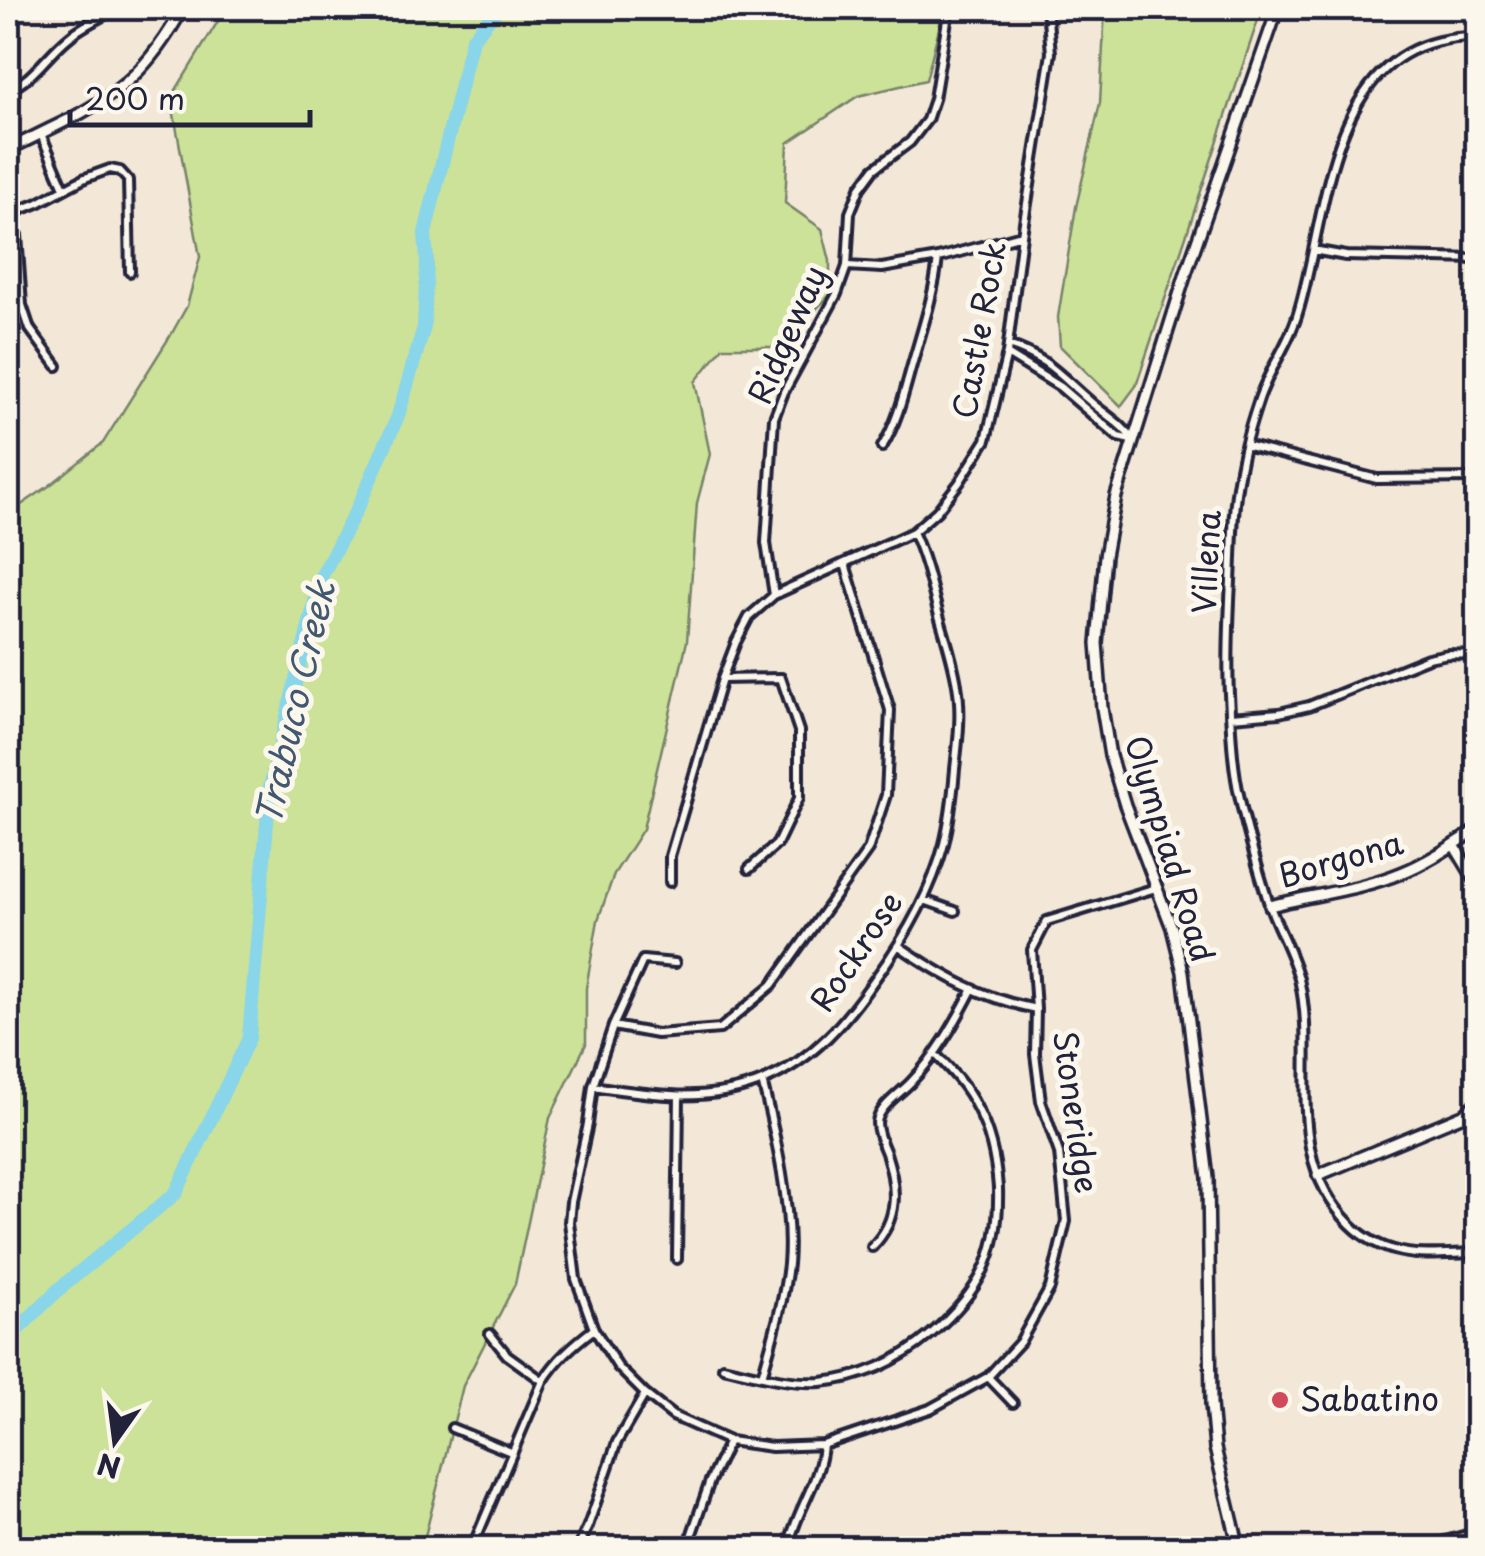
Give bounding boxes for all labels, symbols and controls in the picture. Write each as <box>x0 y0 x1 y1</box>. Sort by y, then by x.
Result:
scale bar <box>70 65 310 127</box>
text: 200 m <box>85 75 185 120</box>
street label: Castle Rock <box>939 237 1017 422</box>
street label: Ridgeway <box>734 257 838 411</box>
street label: Villena <box>1178 509 1232 615</box>
water label: Trabuco Creek <box>240 574 348 829</box>
street label: Olympiad Road <box>1114 729 1228 968</box>
street label: Borgona <box>1273 817 1408 899</box>
street label: Rockrose <box>797 881 913 1021</box>
street label: Stoneridge <box>1042 1027 1112 1196</box>
place label: Sabatino <box>1300 1374 1439 1422</box>
marker: Sabatino <box>1269 1389 1291 1411</box>
north arrow <box>65 1391 165 1491</box>
text: N <box>93 1443 125 1490</box>

